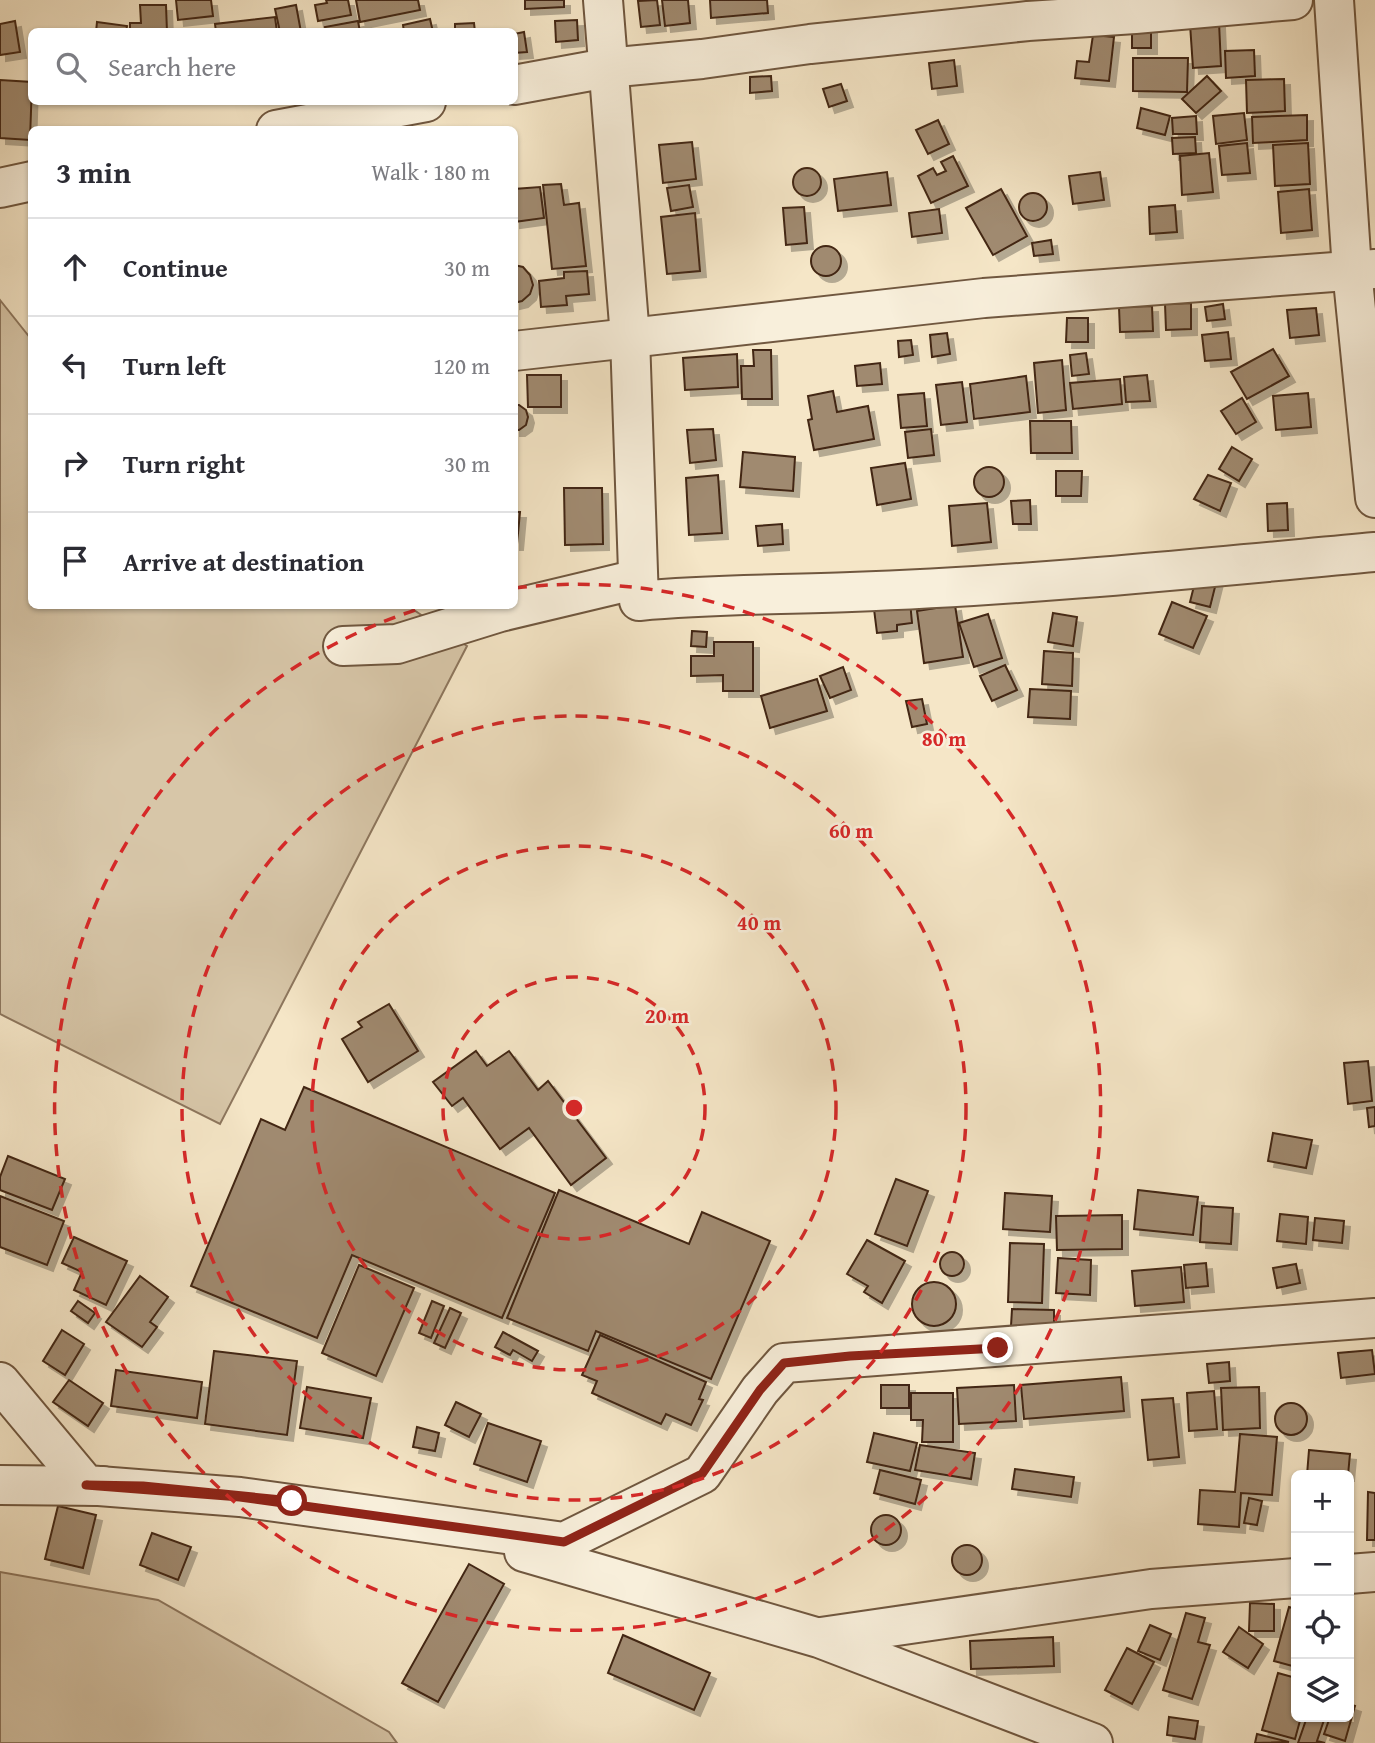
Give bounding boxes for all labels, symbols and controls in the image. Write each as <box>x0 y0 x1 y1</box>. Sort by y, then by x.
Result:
search box <box>28 28 518 105</box>
text: Search here <box>108 47 236 86</box>
icon: search <box>52 48 90 86</box>
text: 3 min <box>56 150 131 194</box>
text: Walk · 180 m <box>371 155 490 188</box>
icon: ahead <box>56 248 94 286</box>
text: Continue <box>123 248 228 287</box>
text: 30 m <box>444 251 490 284</box>
icon: left <box>56 346 94 384</box>
text: Turn left <box>123 346 226 385</box>
text: 120 m <box>433 349 490 382</box>
icon: right <box>56 444 94 482</box>
text: Turn right <box>123 444 245 483</box>
text: 30 m <box>444 447 490 480</box>
icon: arrive <box>56 542 94 580</box>
text: Arrive at destination <box>123 542 364 581</box>
text: 80 m <box>922 723 966 754</box>
text: 60 m <box>829 815 873 846</box>
text: 40 m <box>737 907 781 938</box>
text: 20 m <box>645 1000 689 1031</box>
centre of rings <box>562 1096 586 1120</box>
route end <box>982 1332 1013 1363</box>
map controls <box>1291 1470 1354 1722</box>
button: + <box>1291 1470 1354 1533</box>
route start <box>276 1485 307 1516</box>
button: − <box>1291 1533 1354 1596</box>
button: locate <box>1291 1596 1354 1659</box>
button: layers <box>1291 1659 1354 1722</box>

